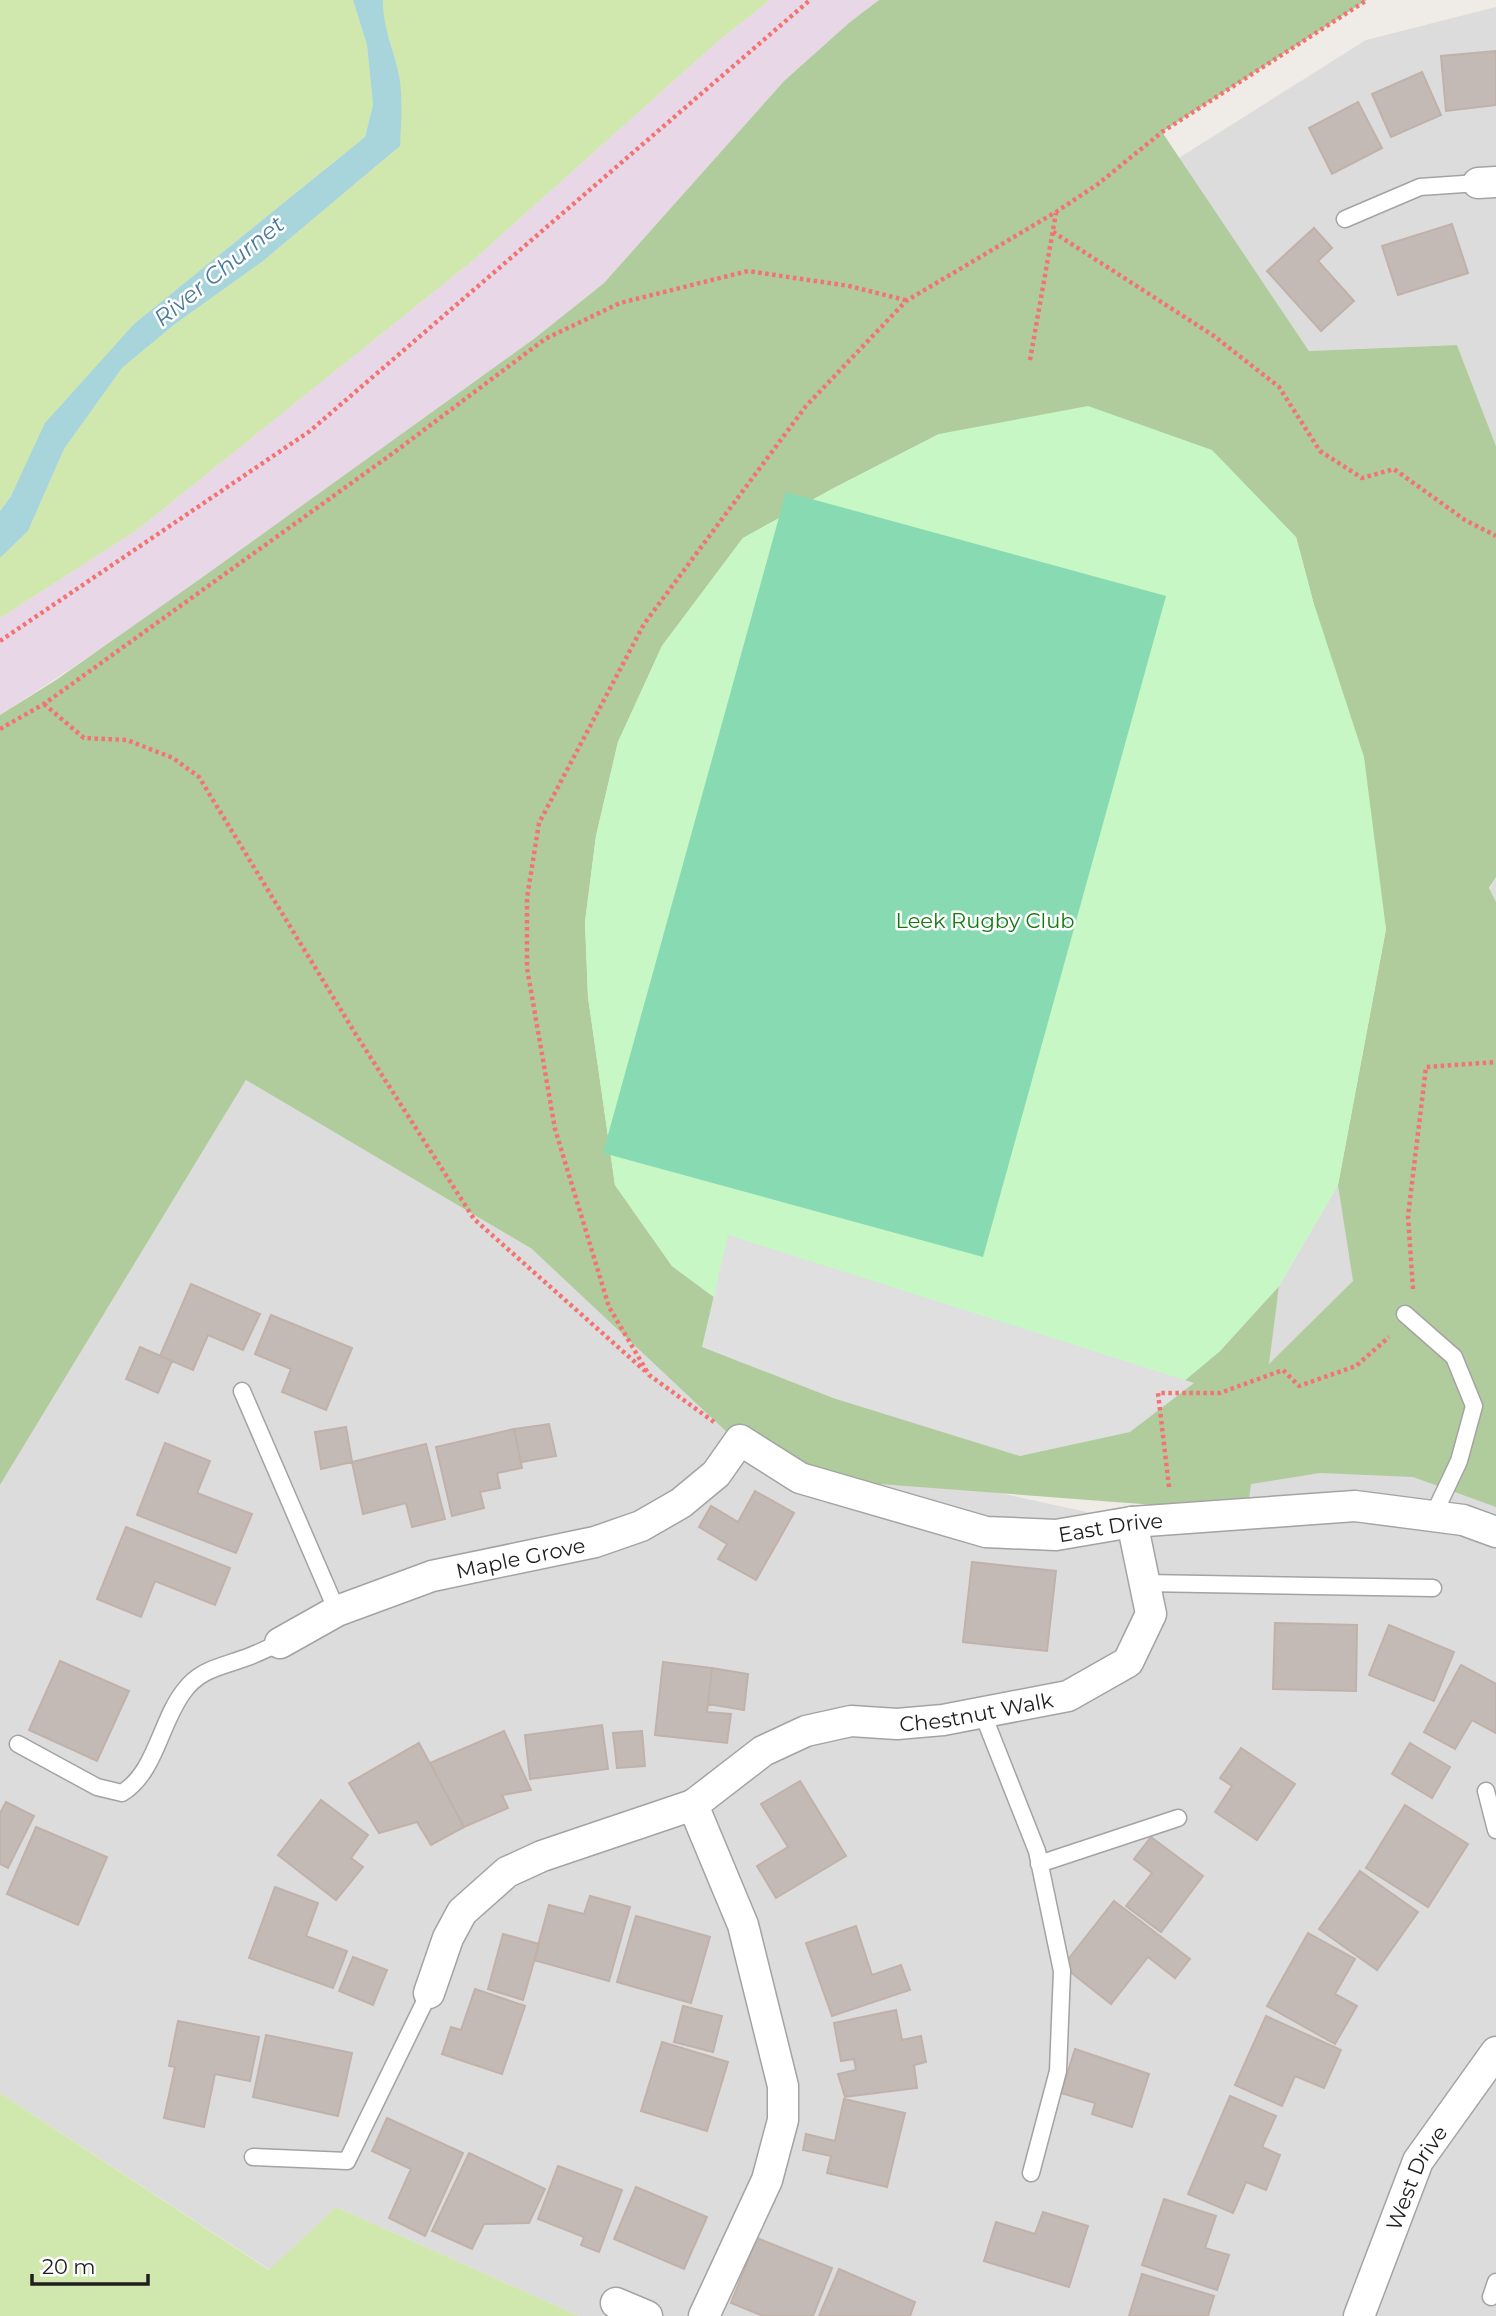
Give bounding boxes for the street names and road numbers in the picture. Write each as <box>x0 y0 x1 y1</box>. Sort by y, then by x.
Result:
street label: East Drive <box>1056 1507 1164 1547</box>
street label: Maple Grove <box>454 1532 587 1583</box>
street label: Chestnut Walk <box>898 1687 1056 1736</box>
street label: West Drive <box>1380 2120 1452 2234</box>

